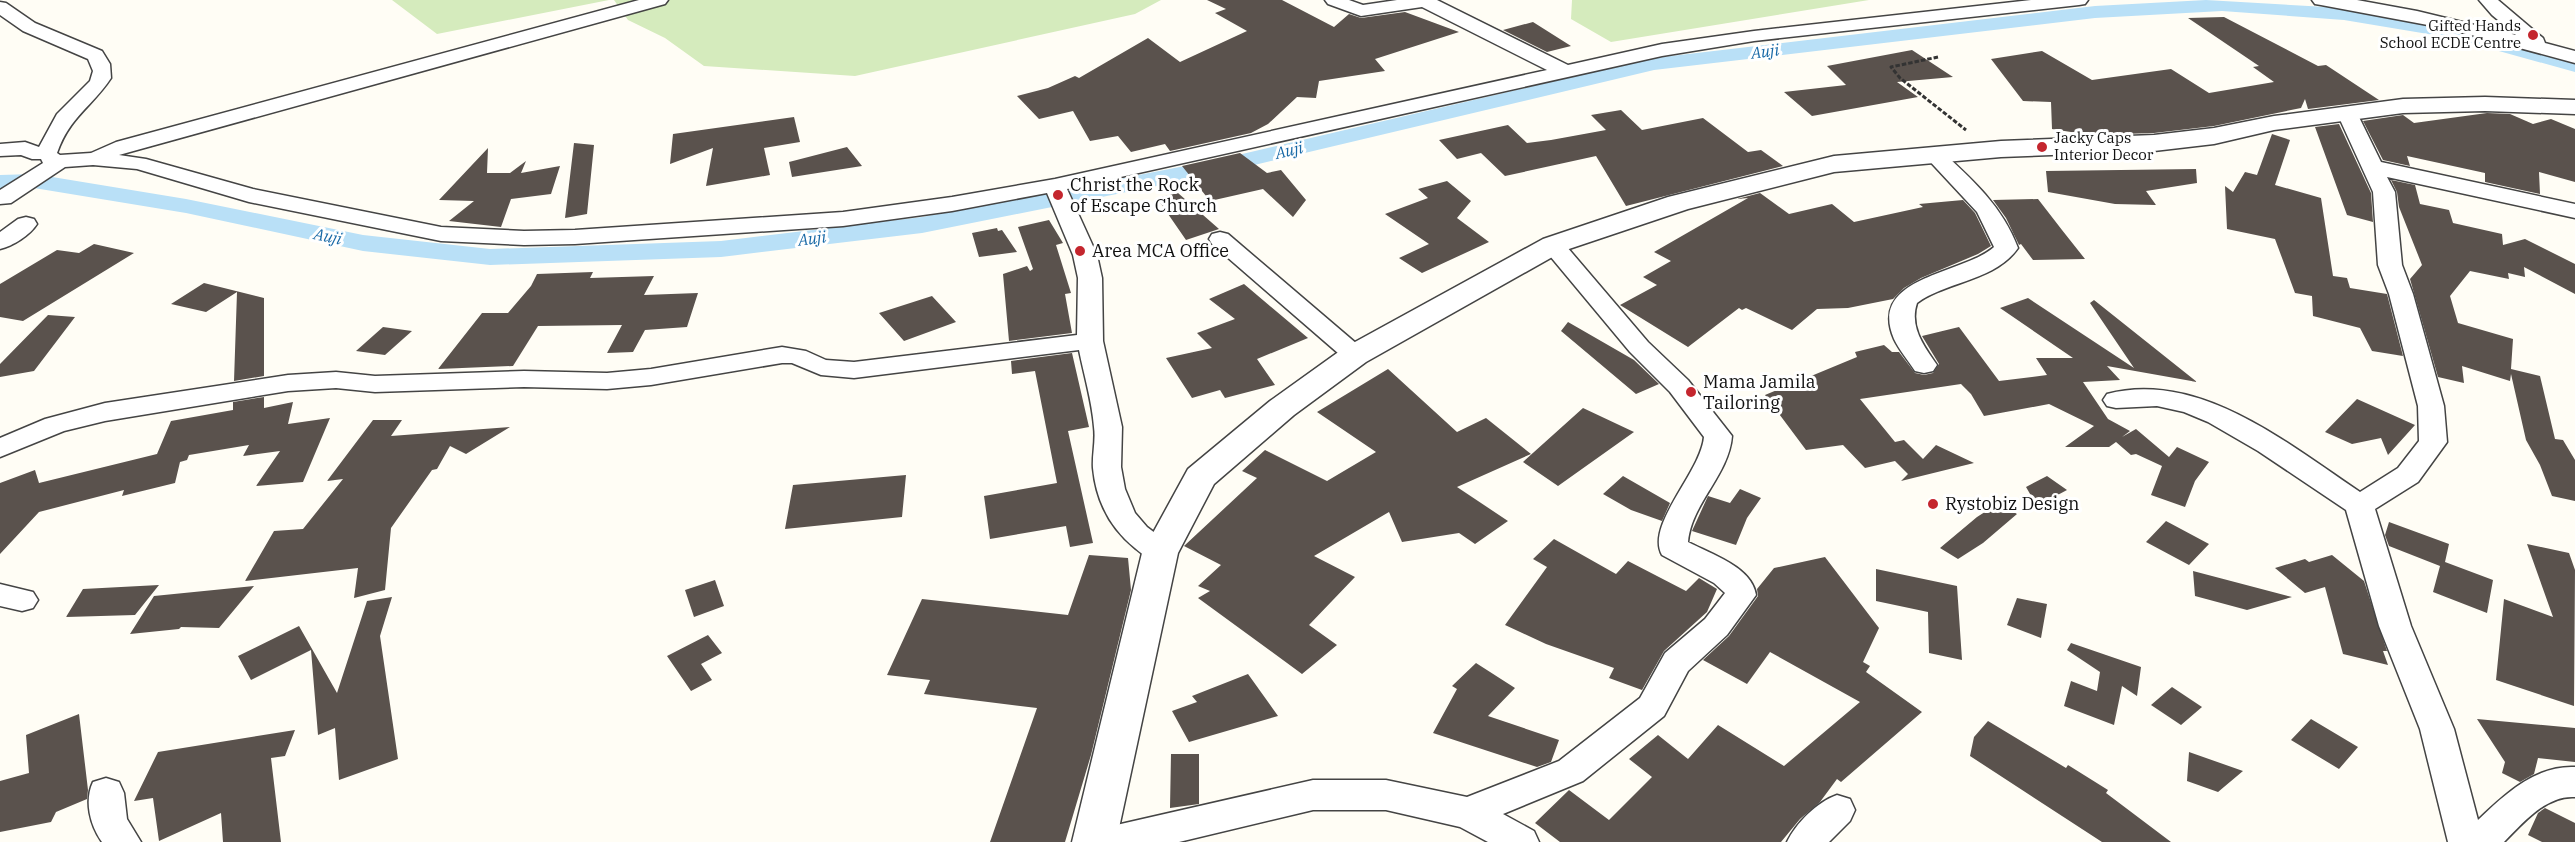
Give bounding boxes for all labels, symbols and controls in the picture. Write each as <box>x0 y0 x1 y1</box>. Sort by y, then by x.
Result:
place label: Gifted Hands School ECDE Centre <box>2380 16 2521 52</box>
marker: Gifted Hands School ECDE Centre <box>2526 28 2540 42</box>
water label: Auji <box>1749 39 1780 63</box>
place label: Jacky Caps Interior Decor <box>2054 128 2154 164</box>
water label: Auji <box>1272 137 1305 163</box>
marker: Jacky Caps Interior Decor <box>2035 140 2049 154</box>
place label: Christ the Rock of Escape Church <box>1070 173 1217 217</box>
marker: Christ the Rock of Escape Church <box>1051 188 1065 202</box>
water label: Auji <box>311 223 344 249</box>
water label: Auji <box>796 226 827 250</box>
place label: Area MCA Office <box>1092 239 1229 262</box>
marker: Area MCA Office <box>1073 244 1087 258</box>
place label: Mama Jamila Tailoring <box>1703 370 1816 414</box>
marker: Mama Jamila Tailoring <box>1684 385 1698 399</box>
place label: Rystobiz Design <box>1945 492 2080 515</box>
marker: Rystobiz Design <box>1926 497 1940 511</box>

